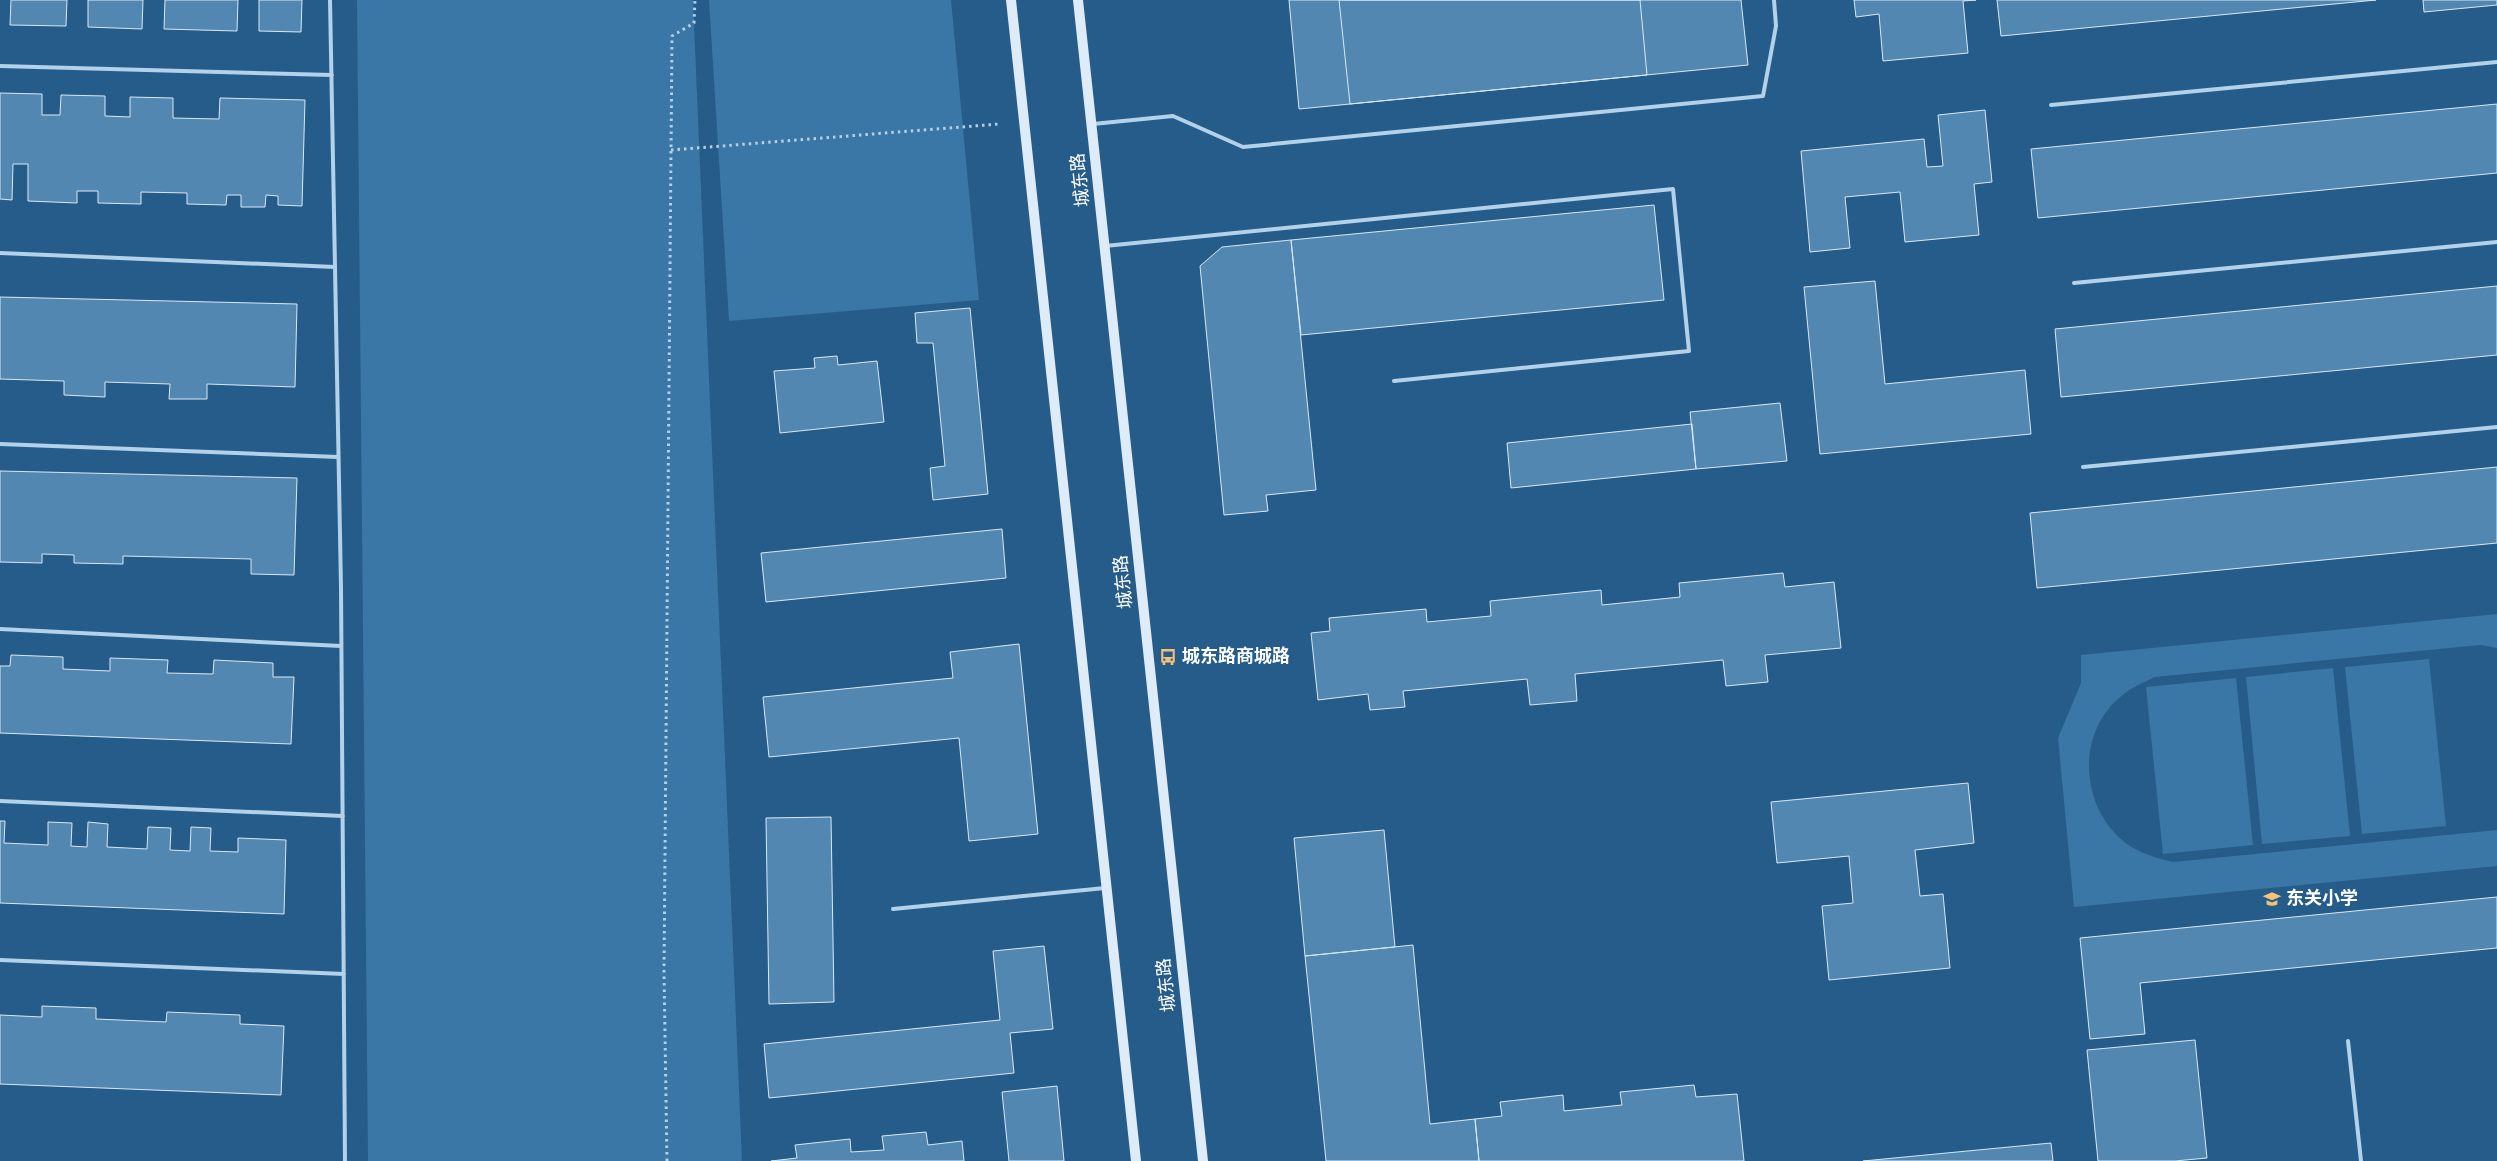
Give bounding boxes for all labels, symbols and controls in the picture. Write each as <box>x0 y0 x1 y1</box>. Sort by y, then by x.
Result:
street label: 城东路 <box>1067 152 1093 208</box>
street label: 城东路 <box>1110 554 1136 610</box>
place label: 城东路商城路 <box>1182 646 1290 666</box>
bus stop icon: 城东路商城路 <box>1158 647 1178 667</box>
place label: 东关小学 <box>2286 888 2358 908</box>
school or university icon: 东关小学 <box>2262 889 2282 909</box>
street label: 城东路 <box>1153 957 1179 1013</box>

